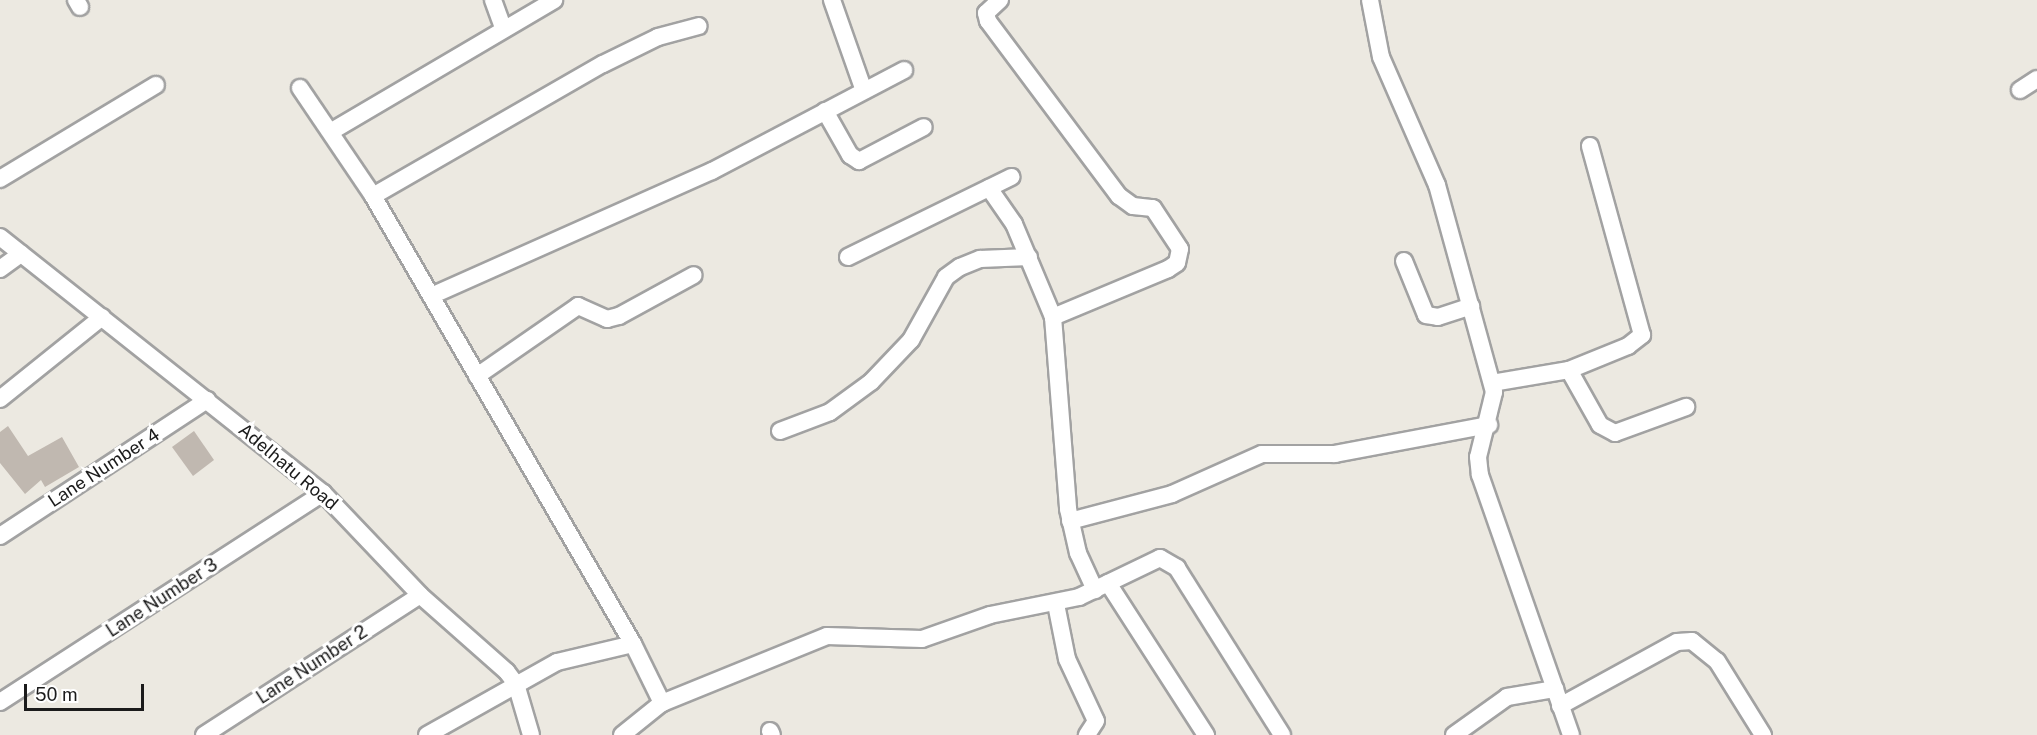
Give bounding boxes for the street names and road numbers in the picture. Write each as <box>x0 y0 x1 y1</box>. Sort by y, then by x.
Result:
street label: Adelhatu Road <box>234 419 342 515</box>
street label: Lane Number 4 <box>44 424 164 512</box>
street label: Lane Number 3 <box>102 554 222 642</box>
street label: Lane Number 2 <box>253 621 371 709</box>

